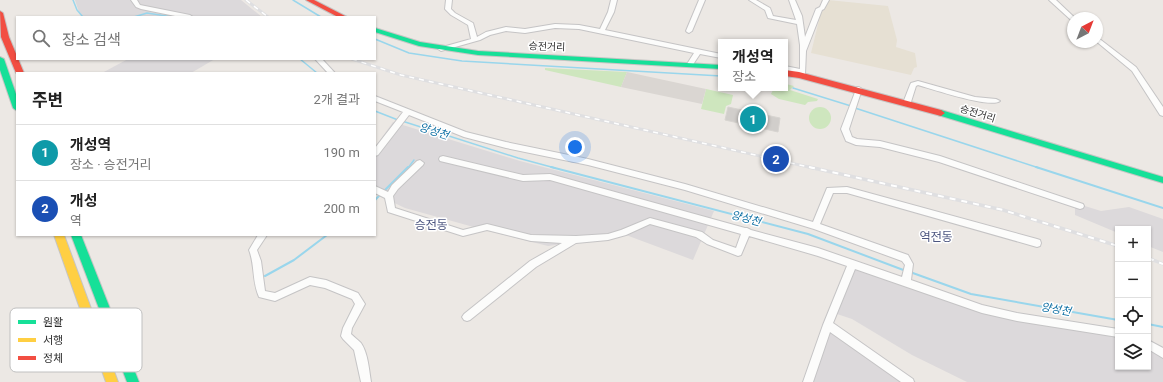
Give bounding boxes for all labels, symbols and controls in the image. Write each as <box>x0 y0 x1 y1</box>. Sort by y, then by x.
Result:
north arrow <box>1067 12 1103 48</box>
search box <box>16 16 376 60</box>
icon: search <box>30 27 52 49</box>
text: 장소 검색 <box>62 31 121 49</box>
popup <box>718 39 788 91</box>
street label: 승전거리 <box>528 40 566 53</box>
text: 개성역 <box>732 48 774 66</box>
text: 장소 <box>732 69 756 84</box>
text: 주변 <box>32 90 63 110</box>
text: 2개 결과 <box>314 92 360 107</box>
street label: 승전거리 <box>959 103 997 124</box>
pin: 1 <box>740 104 766 134</box>
water label: 양성천 <box>417 121 452 143</box>
text: 개성역 <box>70 136 111 154</box>
your location <box>565 137 585 157</box>
pin: 2 <box>763 144 789 174</box>
text: 1 <box>41 145 49 160</box>
text: 190 m <box>323 145 360 160</box>
text: 장소 · 승전거리 <box>70 157 152 172</box>
text: 개성 <box>70 192 98 210</box>
text: 2 <box>41 201 49 216</box>
text: 200 m <box>323 201 360 216</box>
water label: 양성천 <box>730 208 764 229</box>
text: 역 <box>70 213 82 228</box>
district label: 승전동 <box>414 218 448 232</box>
map controls <box>1115 226 1151 370</box>
button: + <box>1115 226 1151 262</box>
district label: 역전동 <box>919 230 953 244</box>
button: − <box>1115 262 1151 298</box>
button: locate <box>1115 298 1151 334</box>
water label: 양성천 <box>1040 300 1074 319</box>
legend <box>10 308 142 372</box>
text: 원활 <box>43 316 63 329</box>
text: 서행 <box>43 334 63 347</box>
button: layers <box>1115 334 1151 370</box>
text: 정체 <box>43 352 63 365</box>

